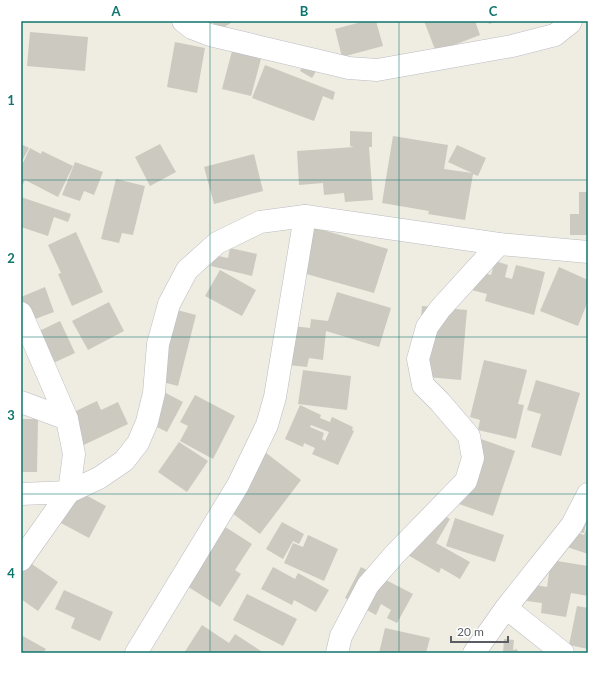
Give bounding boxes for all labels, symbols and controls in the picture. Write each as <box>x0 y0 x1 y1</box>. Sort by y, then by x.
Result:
text: A <box>110 3 121 19</box>
text: B <box>300 3 309 19</box>
text: C <box>489 3 498 19</box>
text: 1 <box>7 92 15 108</box>
text: 2 <box>7 250 15 266</box>
text: 3 <box>7 407 15 423</box>
text: 4 <box>7 565 15 581</box>
scale bar <box>451 618 508 644</box>
text: 20 m <box>457 624 484 639</box>

